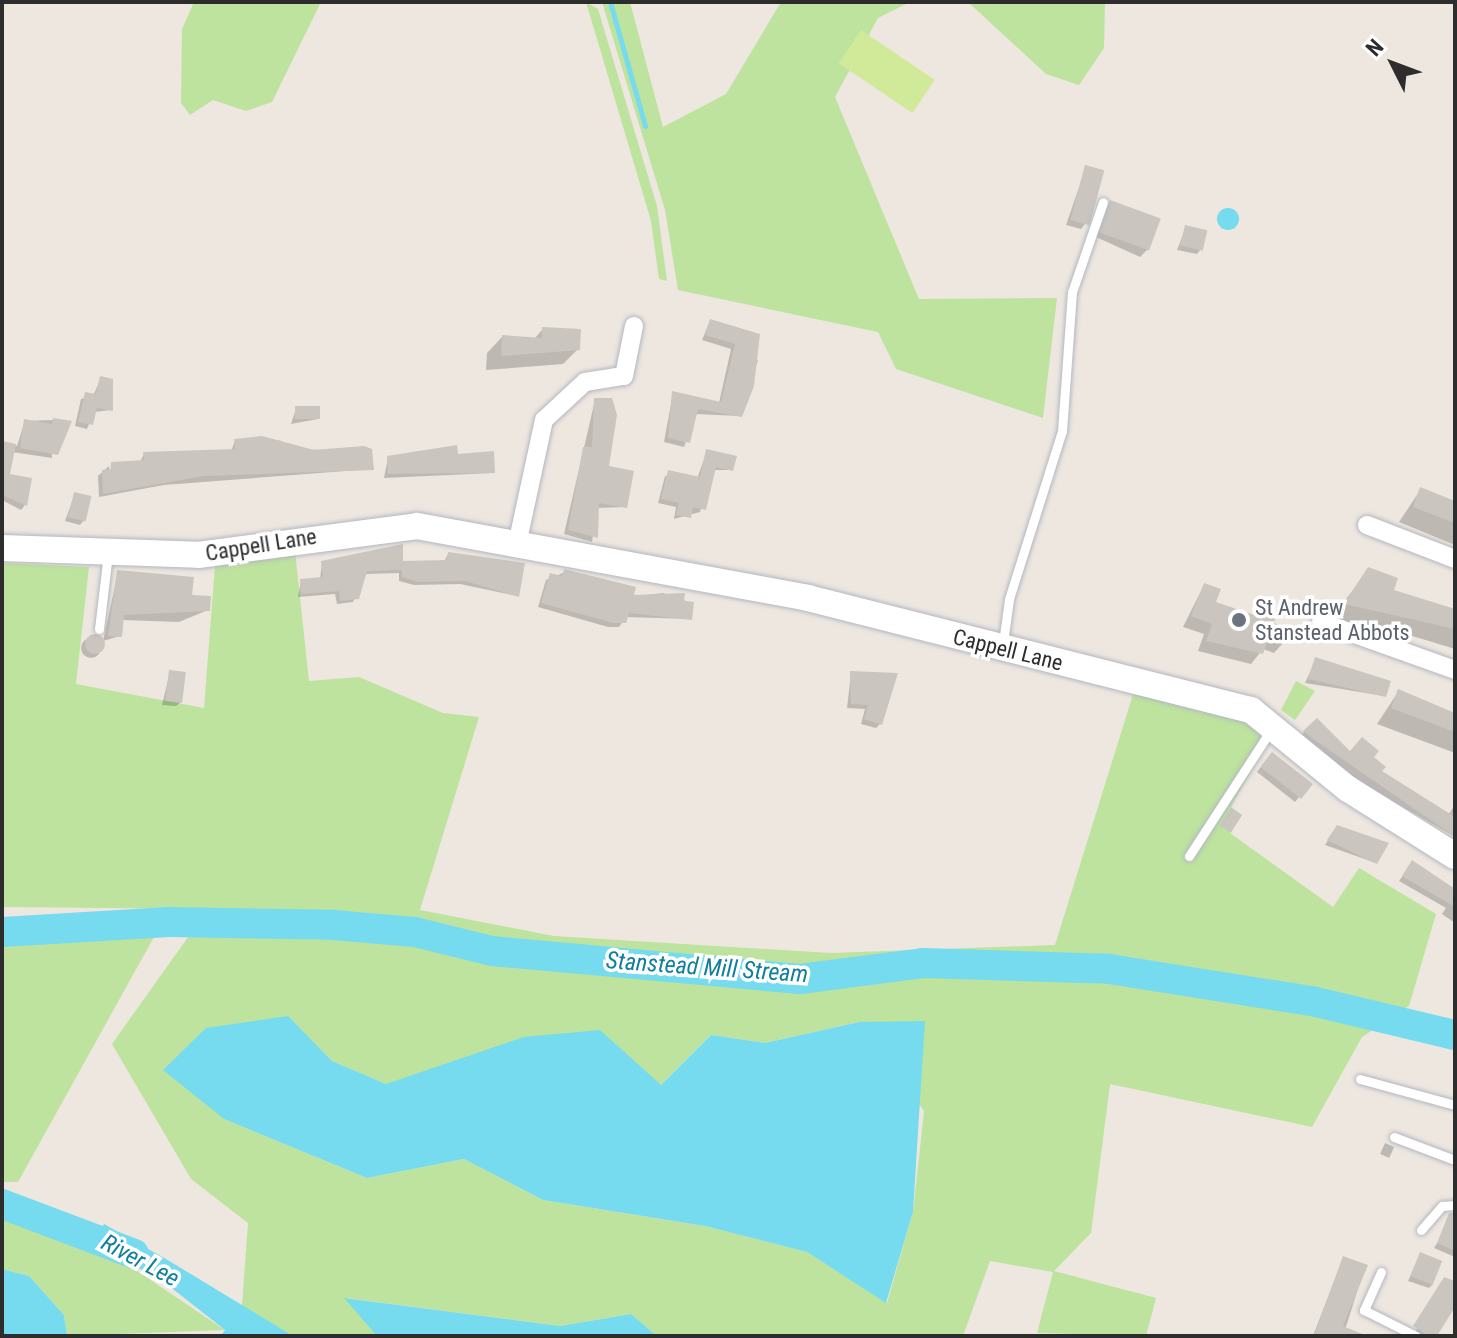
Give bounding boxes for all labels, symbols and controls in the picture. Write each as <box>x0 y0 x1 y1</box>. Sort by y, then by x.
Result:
north arrow <box>1353 24 1433 104</box>
text: N <box>1361 34 1389 61</box>
street label: Cappell Lane <box>204 523 318 567</box>
place label: St Andrew Stanstead Abbots <box>1255 594 1409 646</box>
marker: St Andrew Stanstead Abbots <box>1230 611 1248 629</box>
street label: Cappell Lane <box>950 624 1066 676</box>
water label: Stanstead Mill Stream <box>605 947 809 989</box>
water label: River Lee <box>96 1229 184 1293</box>

